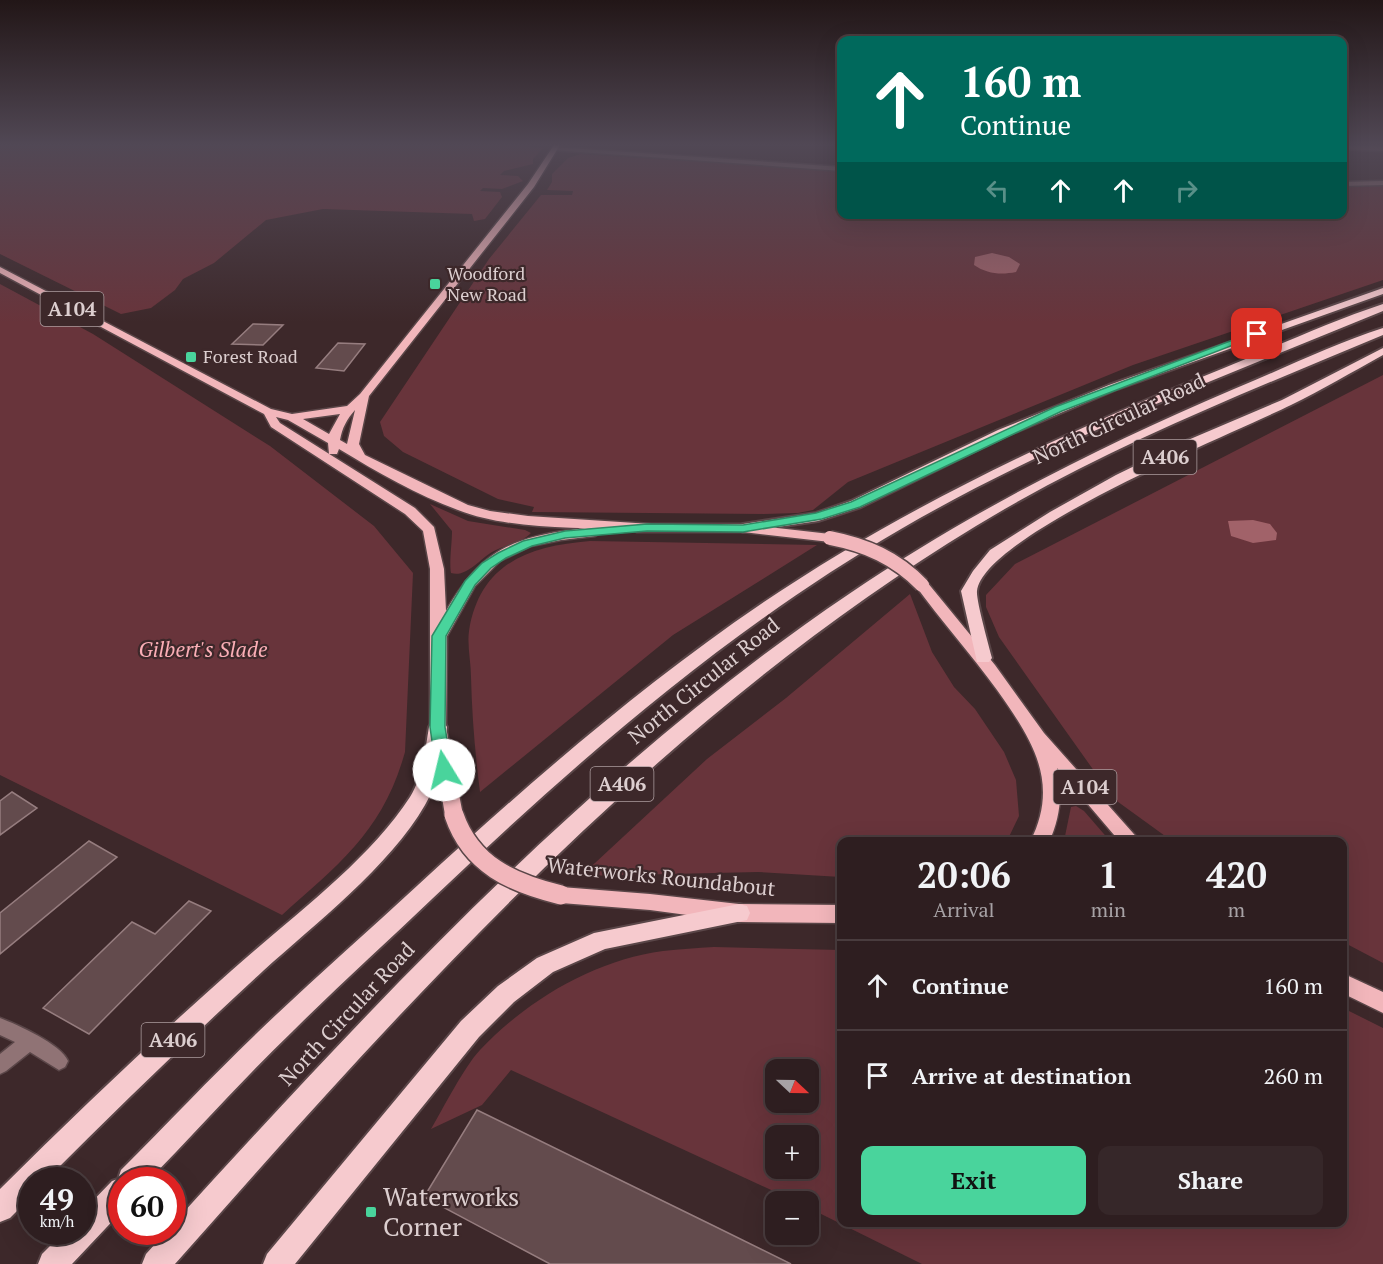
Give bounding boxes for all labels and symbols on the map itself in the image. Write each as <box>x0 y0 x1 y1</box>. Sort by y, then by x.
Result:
place label: Woodford New Road <box>447 261 527 306</box>
marker: Woodford New Road <box>428 277 442 291</box>
road number: A104 <box>40 292 104 326</box>
pin <box>1231 308 1282 359</box>
place label: Forest Road <box>203 344 298 368</box>
marker: Forest Road <box>184 350 198 364</box>
street label: North Circular Road <box>1028 366 1210 470</box>
road number: A406 <box>1134 440 1196 474</box>
street label: North Circular Road <box>622 610 785 750</box>
park label: Gilbert's Slade <box>138 635 268 663</box>
position arrow <box>412 738 476 802</box>
road number: A406 <box>590 767 654 801</box>
road number: A104 <box>1054 770 1116 804</box>
street label: Waterworks Roundabout <box>546 850 777 902</box>
street label: North Circular Road <box>272 935 420 1091</box>
road number: A406 <box>142 1023 204 1057</box>
north arrow <box>765 1059 819 1113</box>
speed limit sign: 60 <box>108 1167 186 1245</box>
place label: Waterworks Corner <box>383 1179 519 1243</box>
marker: Waterworks Corner <box>364 1205 378 1219</box>

